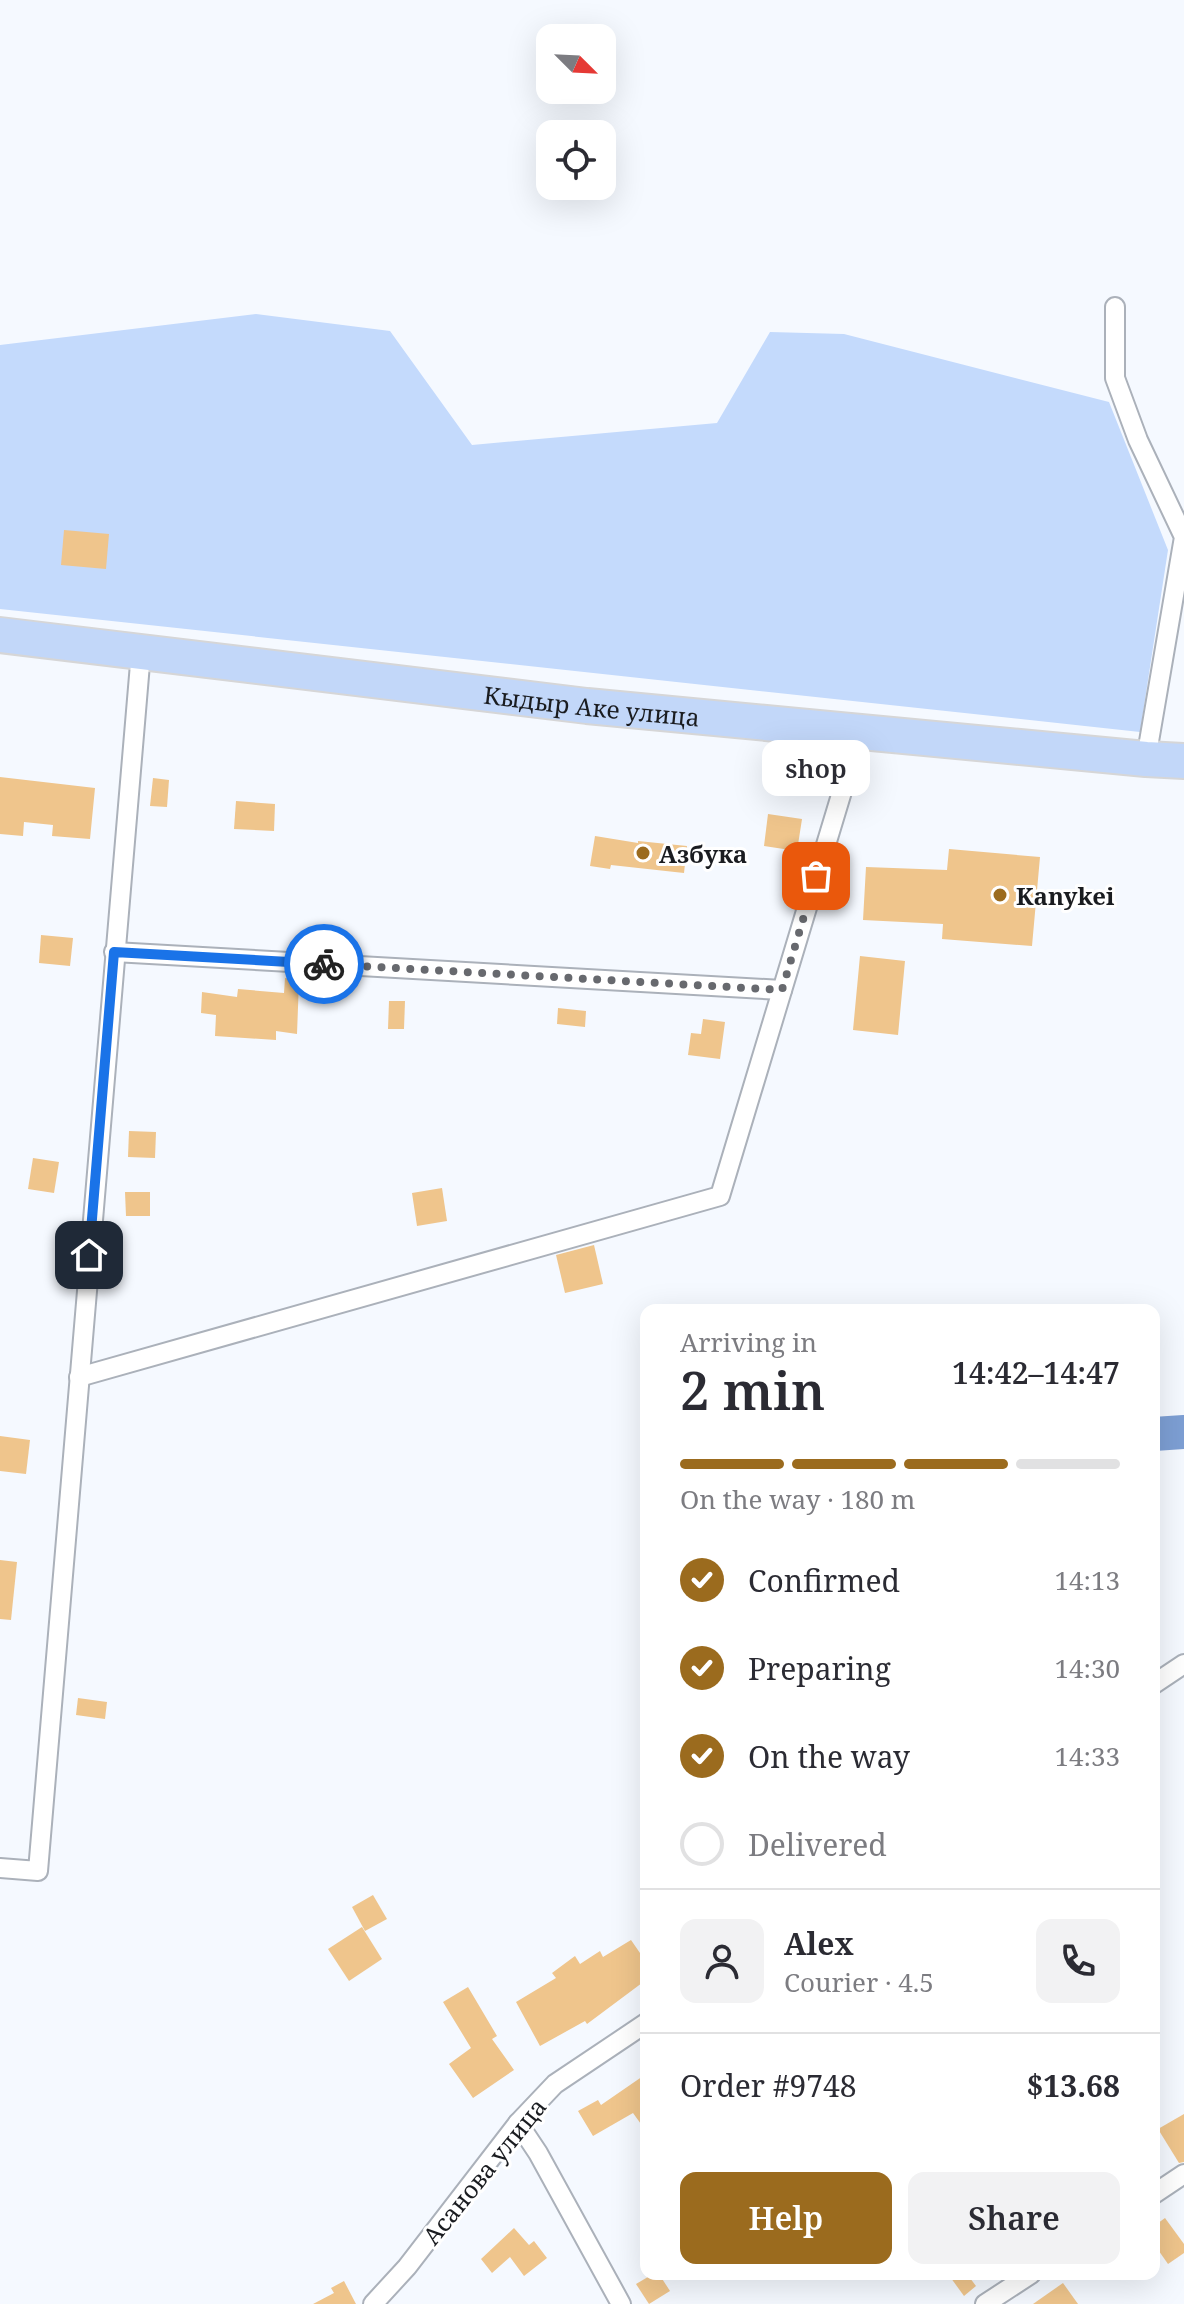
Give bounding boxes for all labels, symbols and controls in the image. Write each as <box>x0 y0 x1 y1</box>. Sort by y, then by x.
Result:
north arrow <box>536 24 616 104</box>
map controls <box>536 24 616 200</box>
button: locate <box>536 120 616 200</box>
street label: Кыдыр Аке улица <box>482 677 701 733</box>
callout: shop <box>762 740 870 796</box>
text: shop <box>785 750 847 786</box>
place label: Азбука <box>659 837 747 870</box>
pin <box>782 842 850 910</box>
marker: Азбука <box>634 844 652 862</box>
icon: bag <box>794 854 838 898</box>
place label: Kanykei <box>1016 879 1115 912</box>
marker: Kanykei <box>991 886 1009 904</box>
courier <box>284 924 364 1004</box>
icon: bike <box>302 942 346 986</box>
pin <box>55 1221 123 1289</box>
icon: home <box>67 1233 111 1277</box>
text: Arriving in <box>680 1324 817 1360</box>
text: 14:42–14:47 <box>952 1352 1120 1393</box>
text: 2 min <box>680 1354 825 1425</box>
text: On the way · 180 m <box>680 1481 915 1517</box>
icon: check <box>680 1558 724 1602</box>
text: Confirmed <box>748 1560 900 1601</box>
text: 14:13 <box>1054 1562 1120 1598</box>
icon: check <box>680 1646 724 1690</box>
text: Preparing <box>748 1648 891 1689</box>
text: 14:30 <box>1054 1650 1120 1686</box>
icon: check <box>680 1734 724 1778</box>
text: On the way <box>748 1736 910 1777</box>
text: 14:33 <box>1054 1738 1120 1774</box>
text: Delivered <box>748 1824 887 1865</box>
button: person <box>680 1919 764 2003</box>
button: phone <box>1036 1919 1120 2003</box>
text: Alex <box>784 1923 854 1964</box>
text: Courier · 4.5 <box>784 1964 934 2000</box>
text: Order #9748 <box>680 2065 857 2106</box>
text: $13.68 <box>1026 2065 1120 2106</box>
street label: Асанова улица <box>415 2091 553 2251</box>
button: Help <box>680 2172 892 2264</box>
button: Share <box>908 2172 1120 2264</box>

